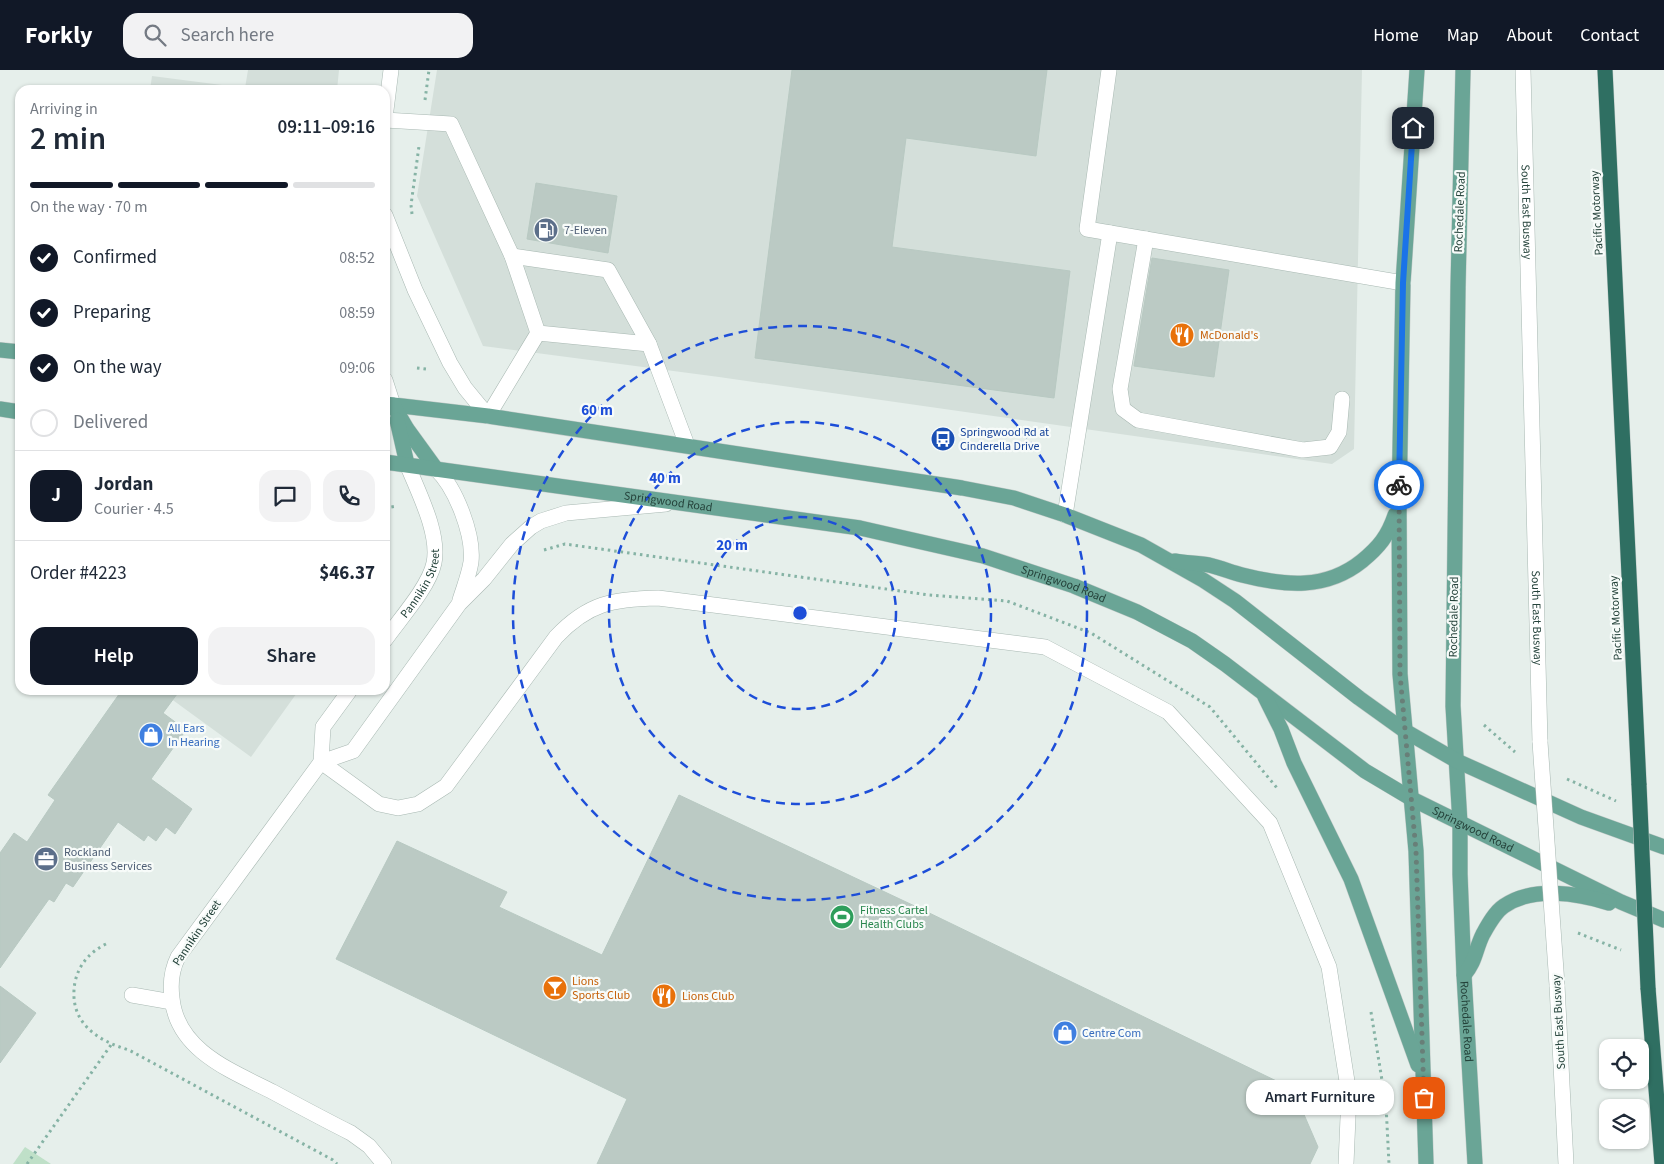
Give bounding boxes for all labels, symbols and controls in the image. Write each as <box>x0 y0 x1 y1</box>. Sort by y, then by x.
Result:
search box <box>123 13 473 58</box>
text: Forkly <box>25 18 93 53</box>
icon: search <box>141 21 169 49</box>
text: Search here <box>181 22 274 49</box>
text: Home <box>1373 23 1419 48</box>
text: Map <box>1447 23 1479 48</box>
text: About <box>1507 23 1552 48</box>
text: Contact <box>1580 23 1639 48</box>
text: Arriving in <box>30 98 98 120</box>
pin <box>1392 107 1434 149</box>
text: 09:11–09:16 <box>277 114 375 141</box>
icon: home <box>1399 114 1427 142</box>
text: 2 min <box>30 116 106 162</box>
street label: South East Busway <box>1517 164 1536 260</box>
street label: Pacific Motorway <box>1586 170 1608 256</box>
street label: Rochedale Road <box>1450 171 1470 253</box>
text: On the way · 70 m <box>30 196 147 218</box>
fuel station icon: 7-Eleven <box>533 217 559 243</box>
place label: 7-Eleven <box>564 222 607 239</box>
icon: check <box>30 244 58 272</box>
text: Confirmed <box>73 244 157 271</box>
text: 08:52 <box>339 247 375 269</box>
icon: check <box>30 299 58 327</box>
text: Preparing <box>73 299 151 326</box>
text: 08:59 <box>339 302 375 324</box>
restaurant icon: McDonald's <box>1169 322 1195 348</box>
place label: McDonald's <box>1200 327 1258 344</box>
icon: check <box>30 354 58 382</box>
text: On the way <box>73 354 162 381</box>
text: 09:06 <box>339 357 375 379</box>
text: 60 m <box>581 400 613 421</box>
text: Delivered <box>73 409 148 436</box>
place label: Springwood Rd at Cinderella Drive <box>960 424 1049 455</box>
bus stop icon: Springwood Rd at Cinderella Drive <box>930 426 956 452</box>
courier <box>1374 460 1424 510</box>
text: 40 m <box>649 468 681 489</box>
button: chat <box>259 470 311 522</box>
button: phone <box>323 470 375 522</box>
text: Jordan <box>94 471 153 498</box>
icon: bike <box>1385 471 1413 499</box>
text: J <box>51 482 61 509</box>
street label: Springwood Road <box>623 487 714 516</box>
text: Courier · 4.5 <box>94 498 174 520</box>
text: 20 m <box>716 535 748 556</box>
street label: Pannikin Street <box>396 548 444 622</box>
text: Order #4223 <box>30 560 127 587</box>
text: $46.37 <box>319 560 375 587</box>
street label: Springwood Road <box>1019 561 1109 607</box>
street label: South East Busway <box>1527 570 1547 666</box>
street label: Pacific Motorway <box>1605 575 1627 661</box>
street label: Rochedale Road <box>1445 576 1463 658</box>
centre of rings <box>791 604 809 622</box>
button: Help <box>30 627 198 685</box>
button: Share <box>208 627 375 685</box>
place label: All Ears In Hearing <box>168 720 220 751</box>
shop icon: All Ears In Hearing <box>138 722 164 748</box>
street label: Springwood Road <box>1429 802 1517 856</box>
place label: Rockland Business Services <box>64 844 152 875</box>
office icon: Rockland Business Services <box>33 846 59 872</box>
street label: Pannikin Street <box>169 897 225 969</box>
place label: Fitness Cartel Health Clubs <box>860 902 928 933</box>
sports icon: Fitness Cartel Health Clubs <box>829 904 855 930</box>
place label: Lions Sports Club <box>572 973 631 1004</box>
street label: South East Busway <box>1548 974 1570 1070</box>
bar icon: Lions Sports Club <box>542 975 568 1001</box>
street label: Rochedale Road <box>1456 981 1478 1063</box>
restaurant icon: Lions Club <box>651 983 677 1009</box>
place label: Lions Club <box>682 988 735 1005</box>
shop icon: Centre Com <box>1052 1020 1078 1046</box>
place label: Centre Com <box>1082 1025 1141 1042</box>
map controls <box>1599 1039 1649 1149</box>
button: locate <box>1599 1039 1649 1089</box>
pin <box>1403 1077 1445 1119</box>
callout: Amart Furniture <box>1246 1080 1394 1116</box>
icon: bag <box>1410 1084 1438 1112</box>
text: Amart Furniture <box>1265 1086 1375 1108</box>
button: layers <box>1599 1099 1649 1149</box>

